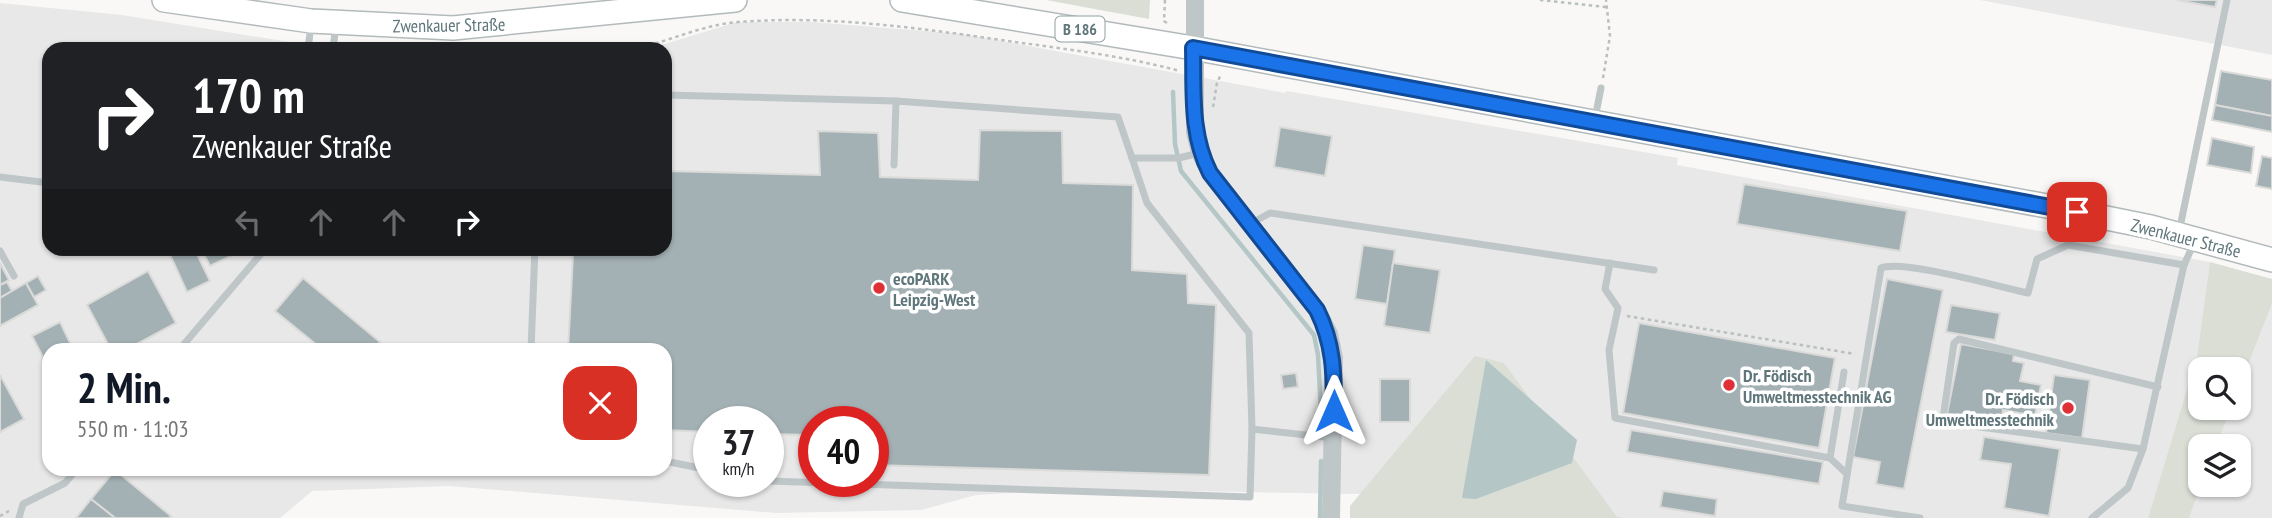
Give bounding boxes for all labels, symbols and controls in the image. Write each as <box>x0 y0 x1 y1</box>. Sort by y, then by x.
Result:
street label: Zwenkauer Straße <box>393 13 505 37</box>
road number: B 186 <box>1056 17 1104 42</box>
text: 170 m <box>192 63 305 127</box>
icon: right <box>77 70 168 161</box>
text: Zwenkauer Straße <box>192 125 392 167</box>
pin <box>2047 182 2107 242</box>
icon: arrive <box>2058 193 2096 231</box>
icon: left <box>229 203 267 241</box>
icon: ahead <box>302 203 340 241</box>
icon: ahead <box>375 203 413 241</box>
icon: right <box>448 203 486 241</box>
street label: Zwenkauer Straße <box>2129 213 2243 263</box>
place label: ecoPARK Leipzig-West <box>893 267 976 311</box>
marker: ecoPARK Leipzig-West <box>871 280 887 296</box>
map controls <box>2188 357 2251 497</box>
button: search <box>2188 357 2251 420</box>
text: 2 Min. <box>77 360 171 415</box>
place label: Dr. Födisch Umweltmesstechnik AG <box>1743 364 1891 408</box>
button: close <box>563 366 637 440</box>
position arrow <box>1297 374 1371 448</box>
marker: Dr. Födisch Umweltmesstechnik AG <box>1721 377 1737 393</box>
place label: Dr. Födisch Umweltmesstechnik <box>1926 387 2055 431</box>
marker: Dr. Födisch Umweltmesstechnik <box>2060 400 2076 416</box>
speed limit sign: 40 <box>798 406 889 497</box>
text: 550 m · 11:03 <box>77 414 189 443</box>
text: 37 <box>722 419 755 465</box>
button: layers <box>2188 434 2251 497</box>
text: km/h <box>723 457 754 480</box>

